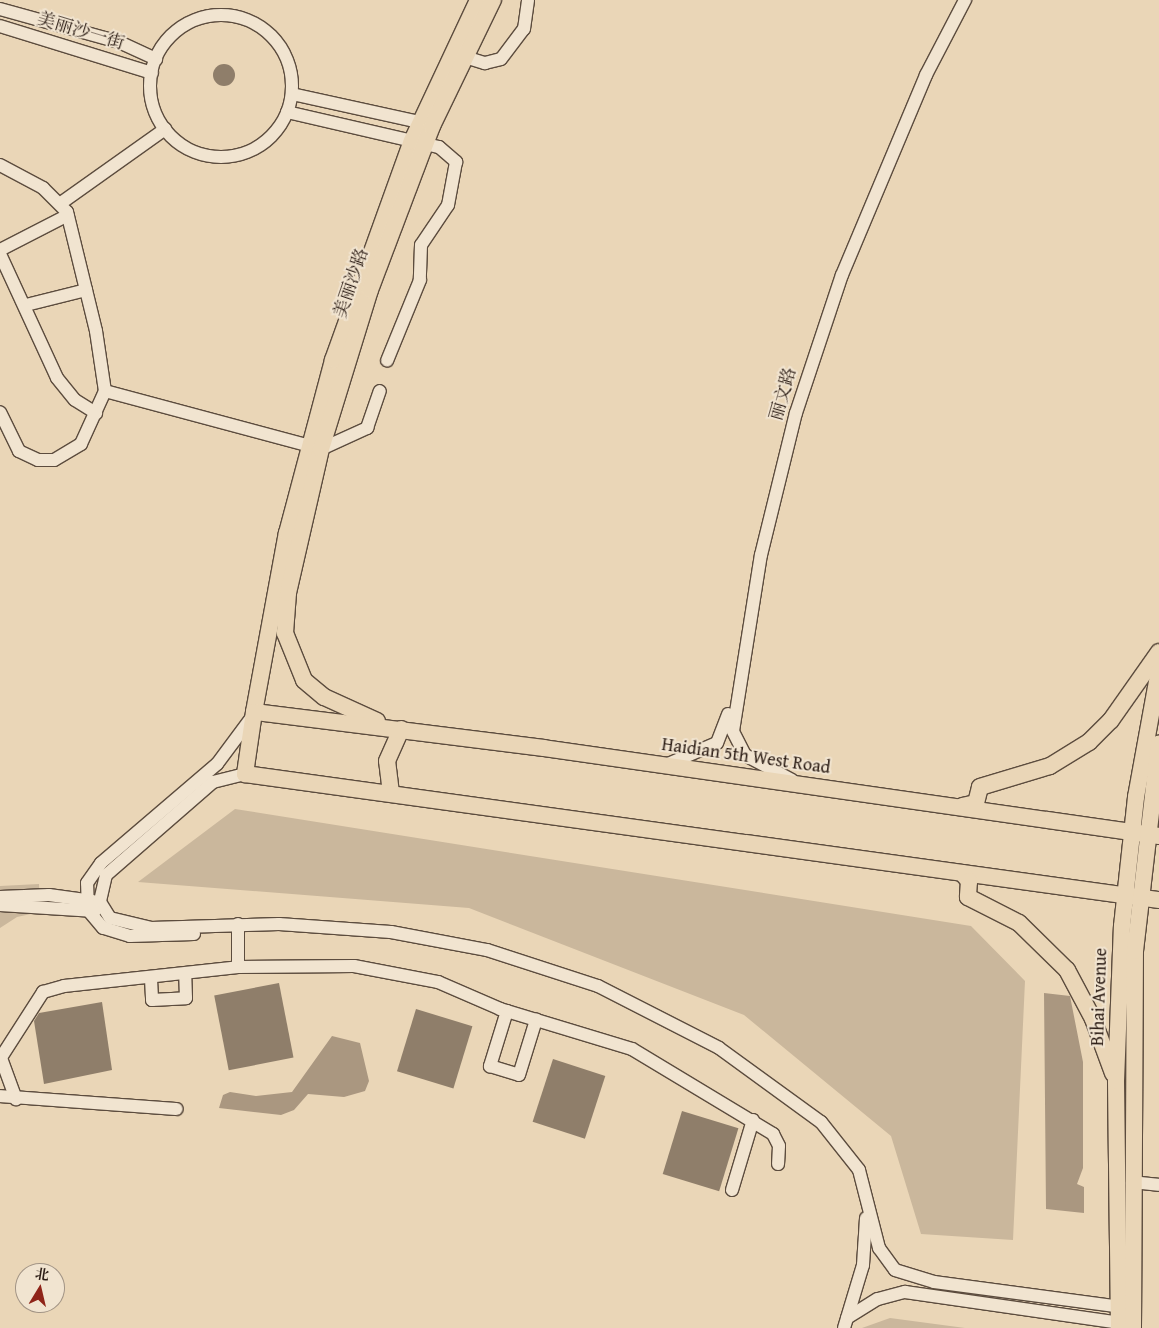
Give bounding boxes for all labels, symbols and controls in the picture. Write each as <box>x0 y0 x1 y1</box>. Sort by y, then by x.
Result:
street label: 美丽沙一街 <box>35 8 127 54</box>
street label: 美丽沙路 <box>329 245 373 321</box>
street label: 丽文路 <box>765 365 801 423</box>
street label: Haidian 5th West Road <box>660 733 832 779</box>
street label: Bihai Avenue <box>1086 948 1112 1046</box>
north arrow <box>15 1263 65 1313</box>
text: 北 <box>34 1263 51 1285</box>

